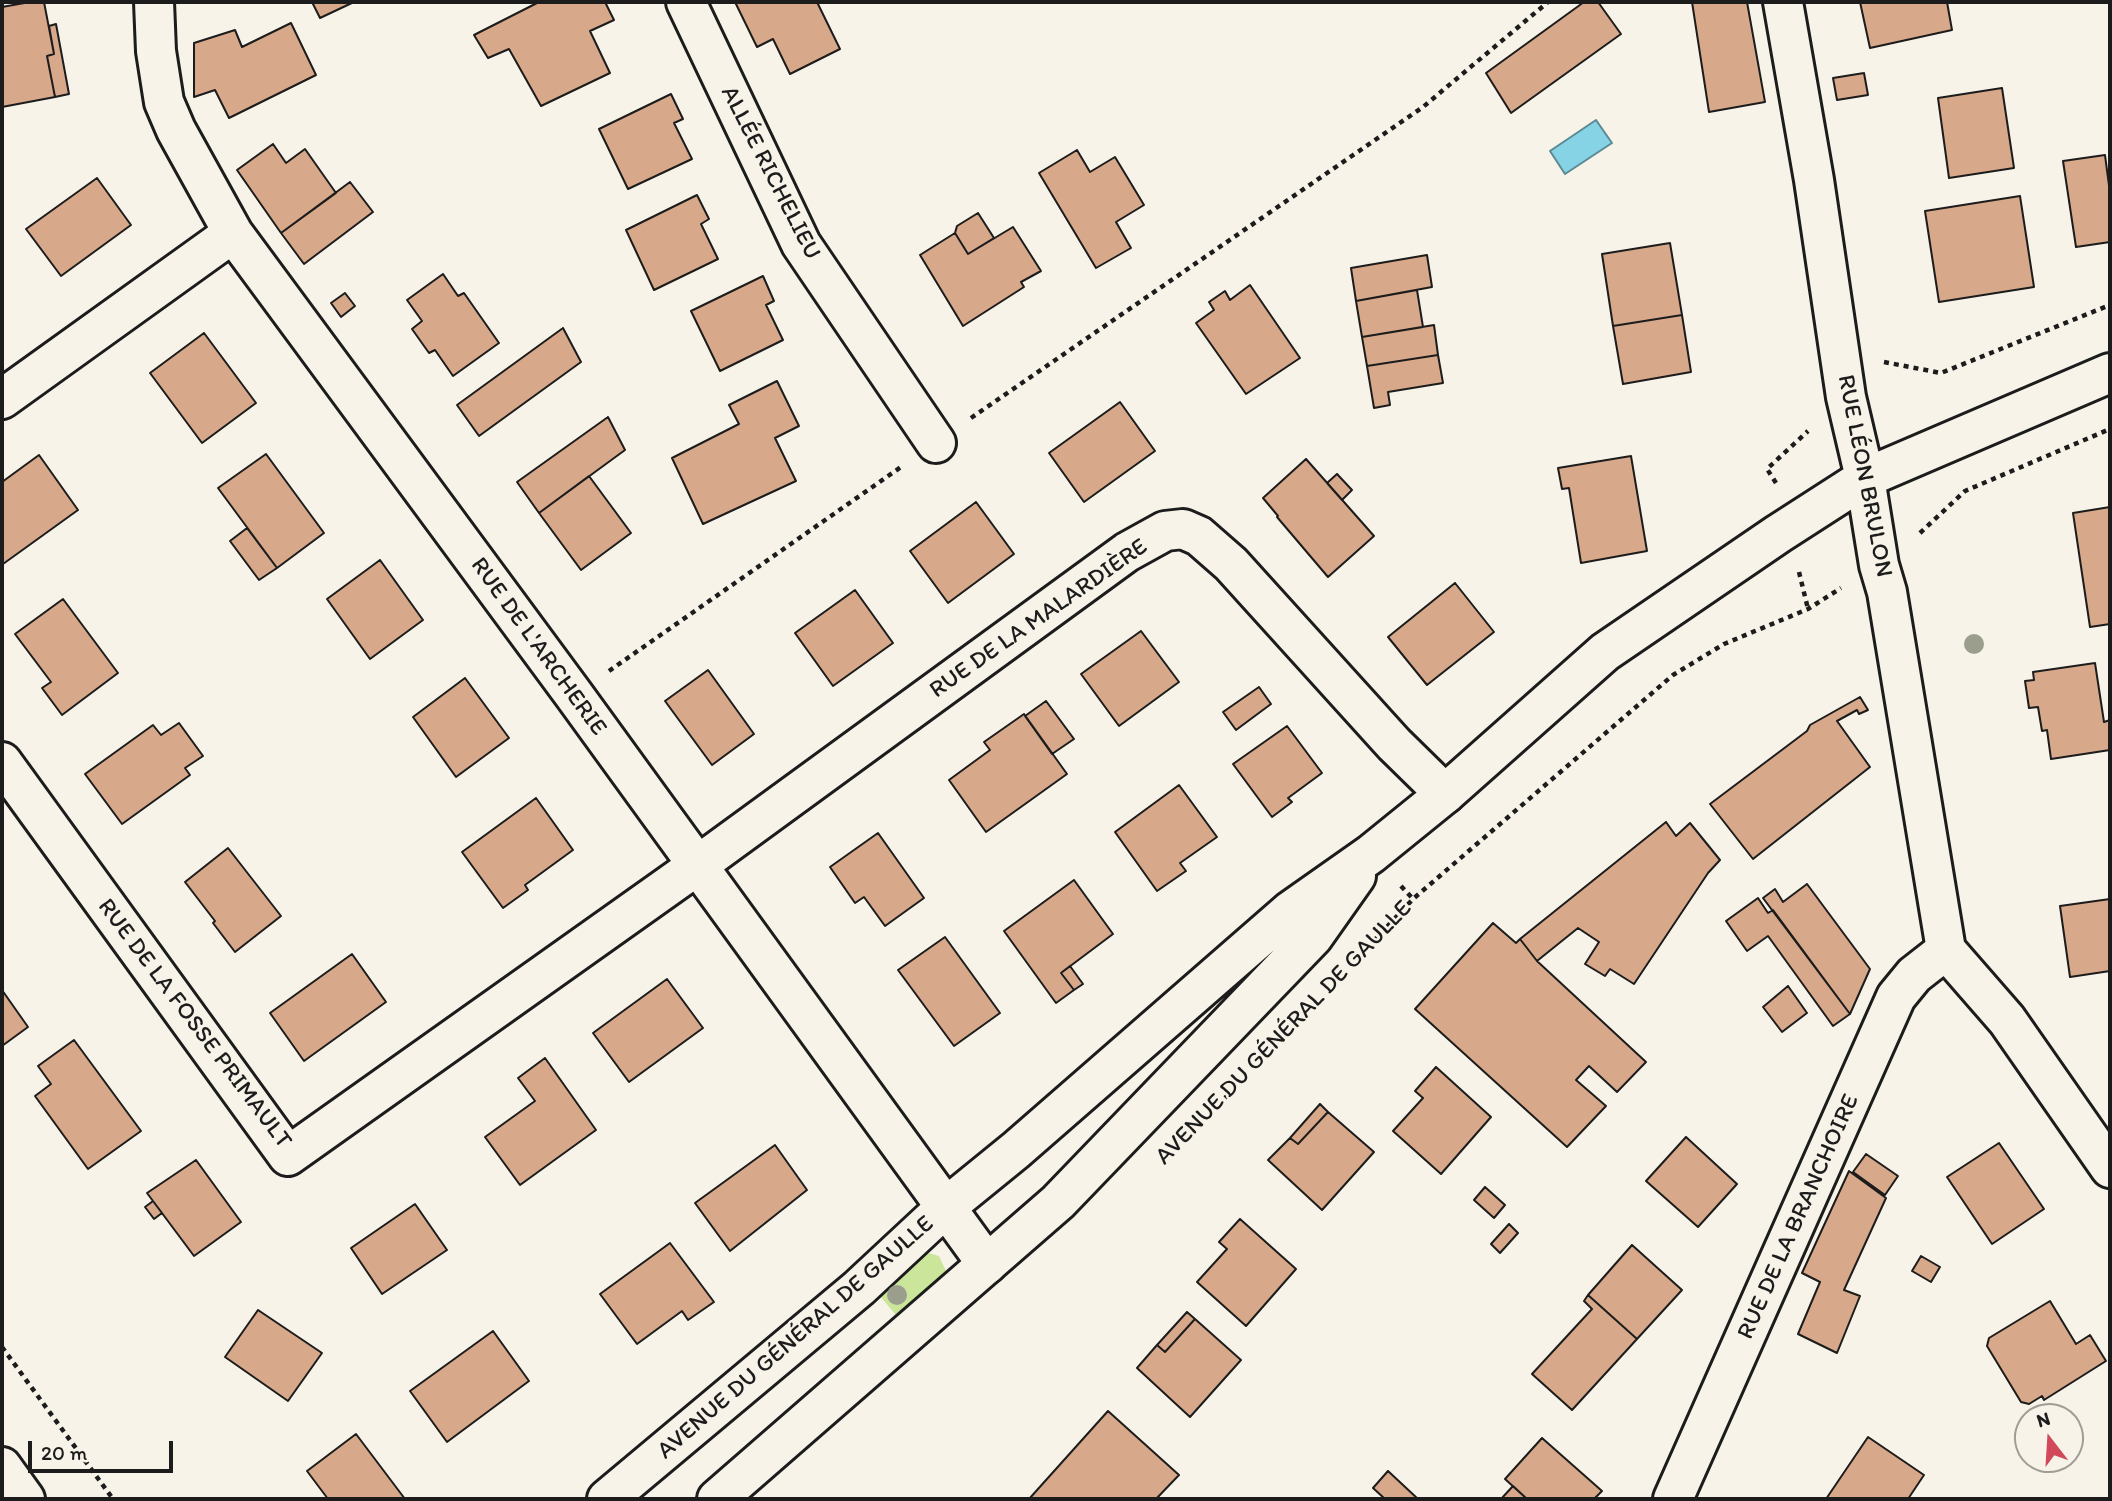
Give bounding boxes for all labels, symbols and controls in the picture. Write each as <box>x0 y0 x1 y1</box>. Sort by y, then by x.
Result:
street label: ALLÉE RICHELIEU <box>714 81 826 265</box>
street label: RUE LÉON BRULON <box>1830 372 1898 580</box>
street label: RUE DE LA MALARDIÈRE <box>925 533 1153 705</box>
street label: RUE DE L'ARCHERIE <box>464 552 612 742</box>
street label: RUE DE LA FOSSE PRIMAULT <box>91 894 297 1154</box>
street label: AVENUE DU GÉNÉRAL DE GAULLE <box>1150 895 1418 1171</box>
street label: RUE DE LA BRANCHOIRE <box>1732 1090 1866 1344</box>
street label: AVENUE DU GÉNÉRAL DE GAULLE <box>652 1210 940 1466</box>
north arrow <box>2014 1403 2084 1473</box>
text: N <box>2034 1406 2053 1432</box>
scale bar <box>32 1428 177 1472</box>
text: 20 m <box>41 1440 87 1465</box>

